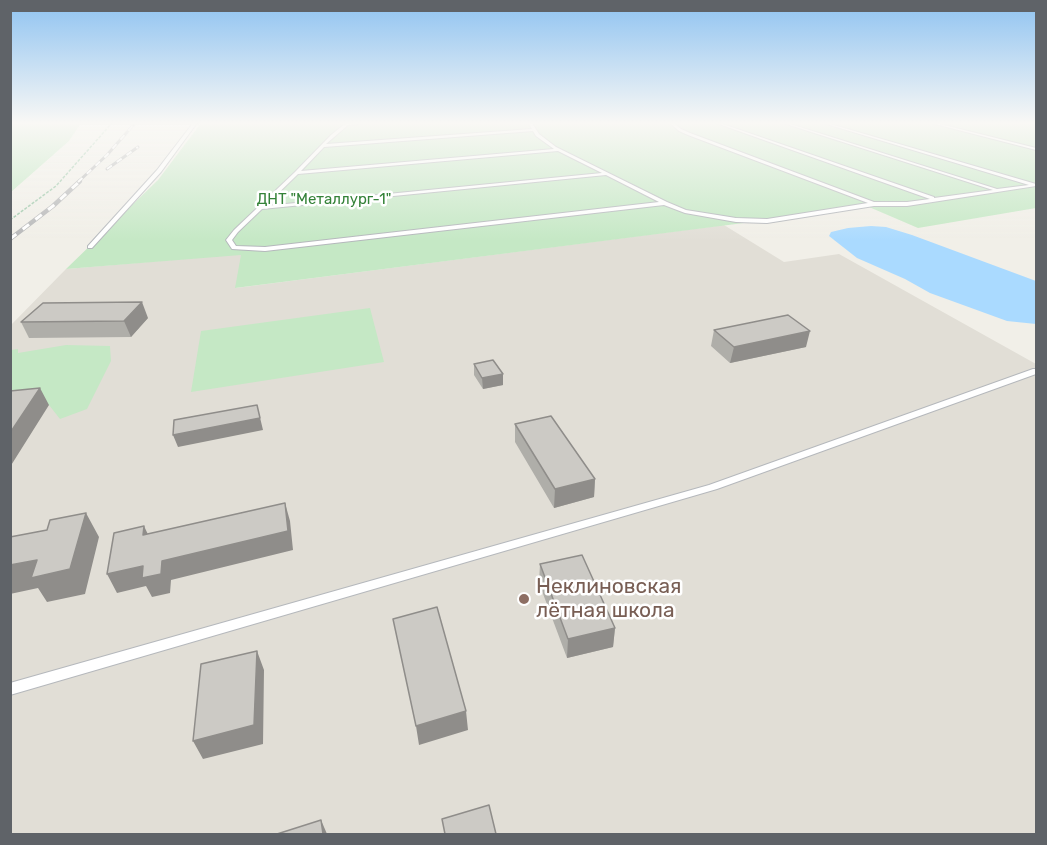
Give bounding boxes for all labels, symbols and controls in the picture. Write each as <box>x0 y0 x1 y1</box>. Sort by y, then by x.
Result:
park label: ДНТ "Металлург-1" <box>257 191 391 209</box>
place label: Неклиновская лётная школа <box>536 574 681 624</box>
marker: Неклиновская лётная школа <box>517 592 531 606</box>

